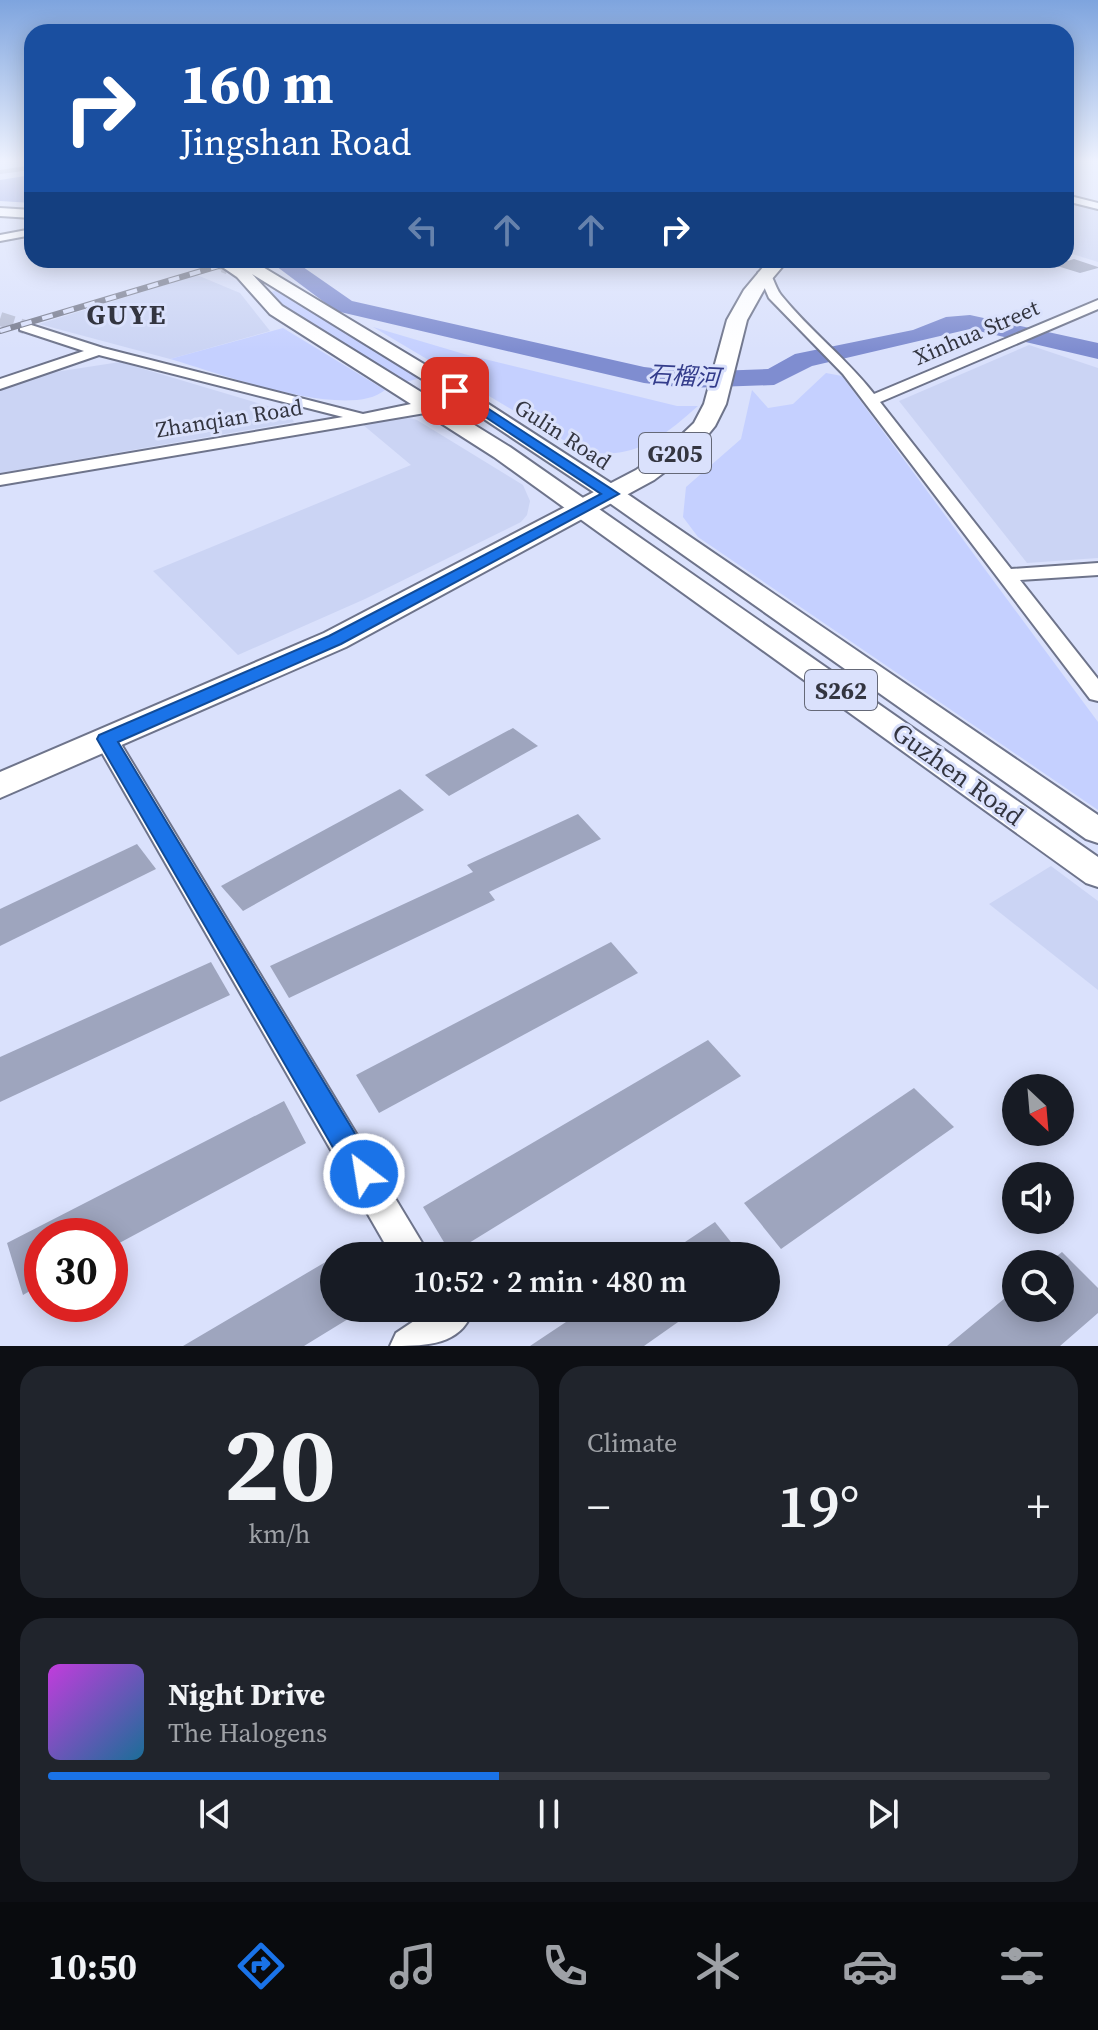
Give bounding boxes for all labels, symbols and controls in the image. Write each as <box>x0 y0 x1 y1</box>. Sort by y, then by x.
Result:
text: 160 m <box>180 45 334 122</box>
icon: right <box>48 56 152 160</box>
text: Jingshan Road <box>180 118 411 167</box>
icon: left <box>401 208 445 252</box>
icon: ahead <box>485 208 529 252</box>
icon: ahead <box>569 208 613 252</box>
icon: right <box>653 208 697 252</box>
street label: Xinhua Street <box>909 292 1044 372</box>
district label: GUYE <box>87 295 167 333</box>
pin <box>421 357 489 425</box>
water label: 石榴河 <box>647 358 725 395</box>
icon: arrive <box>433 369 477 413</box>
street label: Zhanqian Road <box>154 392 305 444</box>
street label: Gulin Road <box>509 392 617 477</box>
road number: G205 <box>639 433 711 473</box>
road number: S262 <box>805 670 877 710</box>
street label: Guzhen Road <box>885 714 1031 834</box>
north arrow <box>1002 1074 1074 1146</box>
map controls <box>1002 1074 1074 1322</box>
position arrow <box>322 1132 406 1216</box>
button: sound <box>1002 1162 1074 1234</box>
speed limit sign: 30 <box>24 1218 128 1322</box>
button: search <box>1002 1250 1074 1322</box>
text: 10:52 · 2 min · 480 m <box>413 1261 687 1302</box>
text: 20 <box>223 1392 336 1535</box>
text: Climate <box>587 1425 677 1461</box>
text: 19° <box>777 1465 860 1547</box>
text: − <box>587 1476 610 1537</box>
text: + <box>1027 1476 1050 1537</box>
text: km/h <box>249 1516 310 1552</box>
text: Night Drive <box>168 1674 325 1715</box>
text: The Halogens <box>168 1715 327 1751</box>
icon: previous <box>193 1792 237 1836</box>
icon: pause <box>527 1792 571 1836</box>
icon: next <box>861 1792 905 1836</box>
icon: directions <box>233 1938 289 1994</box>
icon: music <box>385 1938 441 1994</box>
icon: phone <box>537 1938 593 1994</box>
icon: climate <box>690 1938 746 1994</box>
icon: car <box>842 1938 898 1994</box>
icon: filters <box>994 1938 1050 1994</box>
text: 10:50 <box>48 1942 137 1991</box>

